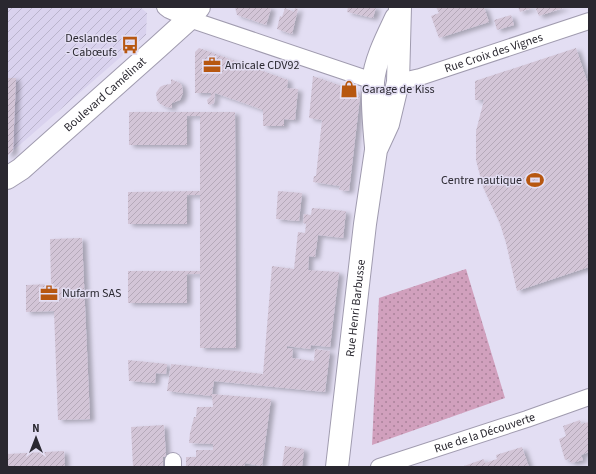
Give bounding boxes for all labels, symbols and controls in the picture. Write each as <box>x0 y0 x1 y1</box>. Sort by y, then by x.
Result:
street label: Rue Croix des Vignes <box>442 28 545 77</box>
place label: Deslandes - Cabœufs <box>65 30 117 61</box>
bus stop icon: Deslandes - Cabœufs <box>120 35 140 55</box>
street label: Boulevard Camélinat <box>60 53 150 136</box>
office icon: Amicale CDV92 <box>202 55 222 75</box>
place label: Amicale CDV92 <box>225 57 299 74</box>
shop icon: Garage de Kiss <box>339 79 359 99</box>
place label: Garage de Kiss <box>362 81 435 98</box>
sports icon: Centre nautique <box>525 170 545 190</box>
place label: Centre nautique <box>441 172 522 189</box>
street label: Rue Henri Barbusse <box>341 258 369 358</box>
office icon: Nufarm SAS <box>39 283 59 303</box>
place label: Nufarm SAS <box>62 285 121 302</box>
street label: Rue de la Découverte <box>432 408 538 457</box>
north arrow <box>16 418 56 458</box>
text: N <box>32 421 40 436</box>

